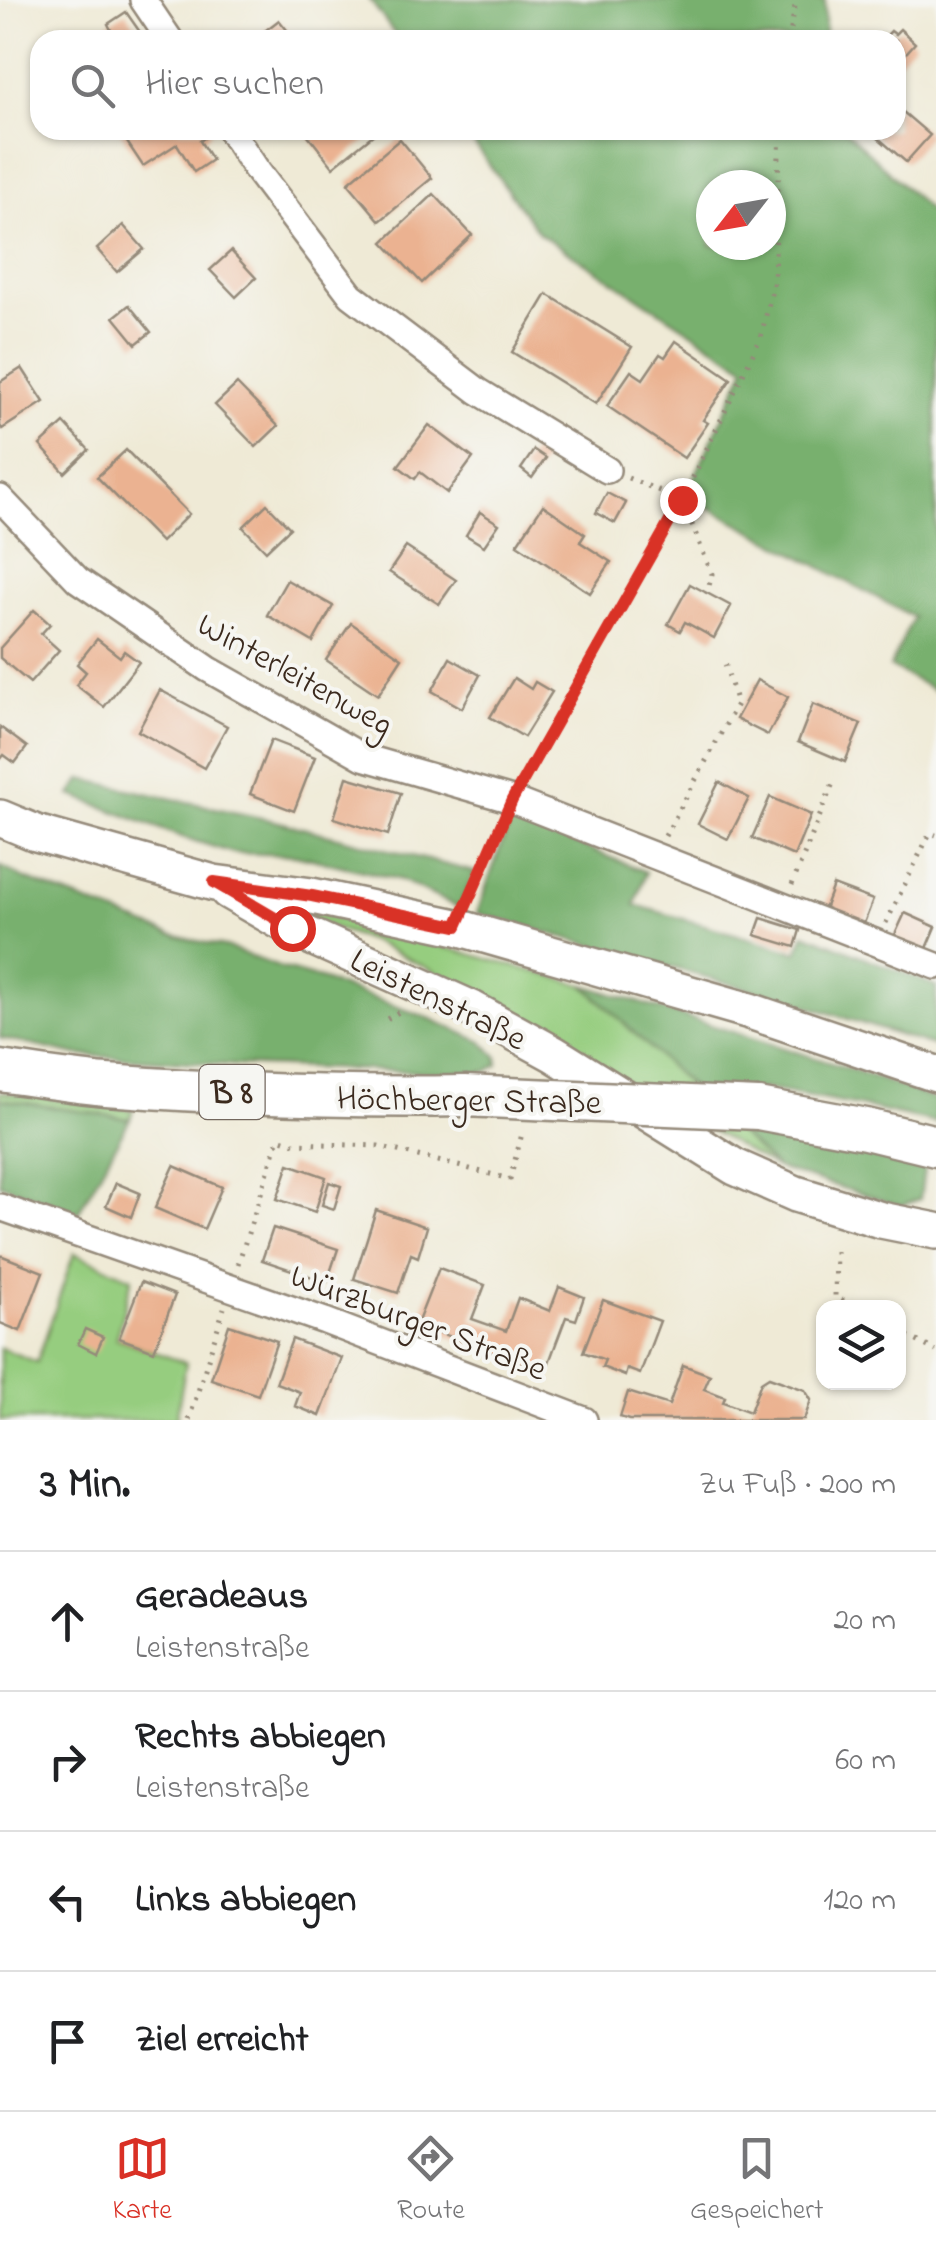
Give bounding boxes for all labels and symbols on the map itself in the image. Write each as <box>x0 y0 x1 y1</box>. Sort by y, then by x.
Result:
north arrow <box>696 170 786 260</box>
route end <box>660 478 706 524</box>
street label: Winterleitenweg <box>187 601 402 751</box>
route start <box>270 906 316 952</box>
street label: Leistenstraße <box>341 936 535 1066</box>
road number: B 8 <box>200 1065 264 1119</box>
street label: Höchberger Straße <box>336 1075 602 1130</box>
street label: Würzburger Straße <box>282 1252 554 1397</box>

